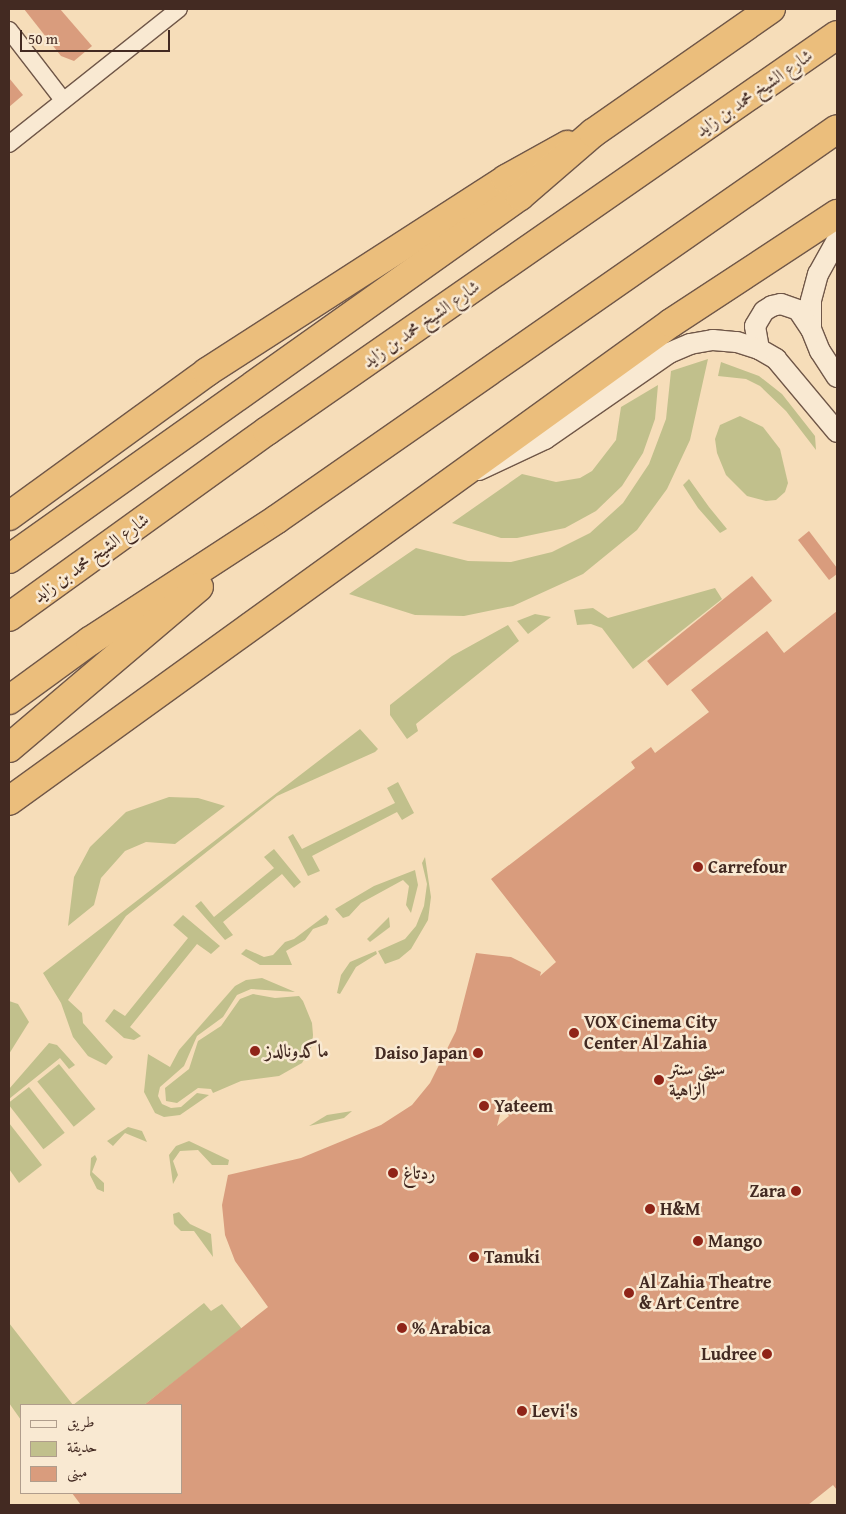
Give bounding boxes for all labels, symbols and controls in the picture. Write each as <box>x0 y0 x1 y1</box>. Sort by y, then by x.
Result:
scale bar <box>22 20 172 52</box>
text: 50 m <box>28 28 58 49</box>
street label: شارع الشيخ محمد بن زايد <box>691 45 817 141</box>
street label: شارع الشيخ محمد بن زايد <box>358 276 484 372</box>
street label: شارع الشيخ محمد بن زايد <box>29 509 153 607</box>
place label: Carrefour <box>708 856 787 878</box>
marker: Carrefour <box>692 861 704 873</box>
place label: VOX Cinema City Center Al Zahia <box>584 1012 717 1054</box>
marker: VOX Cinema City Center Al Zahia <box>568 1027 580 1039</box>
place label: ماكدونالدز <box>265 1040 329 1062</box>
place label: Daiso Japan <box>375 1042 468 1064</box>
marker: ماكدونالدز <box>249 1045 261 1057</box>
marker: Daiso Japan <box>472 1047 484 1059</box>
place label: سيتي سنتر الزاهية <box>669 1059 725 1102</box>
marker: سيتي سنتر الزاهية <box>653 1074 665 1086</box>
place label: Yateem <box>494 1095 553 1117</box>
marker: Yateem <box>478 1100 490 1112</box>
place label: ردتاغ <box>403 1162 436 1184</box>
marker: ردتاغ <box>387 1167 399 1179</box>
place label: Zara <box>750 1180 786 1202</box>
marker: Zara <box>790 1185 802 1197</box>
place label: H&M <box>660 1198 701 1220</box>
marker: H&M <box>644 1203 656 1215</box>
place label: Mango <box>708 1230 762 1252</box>
marker: Mango <box>692 1235 704 1247</box>
place label: Tanuki <box>484 1246 540 1268</box>
marker: Tanuki <box>468 1251 480 1263</box>
place label: Al Zahia Theatre & Art Centre <box>639 1272 772 1315</box>
marker: Al Zahia Theatre & Art Centre <box>623 1287 635 1299</box>
place label: % Arabica <box>412 1317 491 1339</box>
marker: % Arabica <box>396 1322 408 1334</box>
place label: Ludree <box>701 1343 757 1365</box>
marker: Ludree <box>761 1348 773 1360</box>
place label: Levi's <box>532 1400 578 1422</box>
legend <box>20 1404 182 1494</box>
marker: Levi's <box>516 1405 528 1417</box>
text: طريق <box>67 1411 94 1432</box>
text: حديقة <box>67 1436 97 1457</box>
text: مبنى <box>67 1461 87 1482</box>

